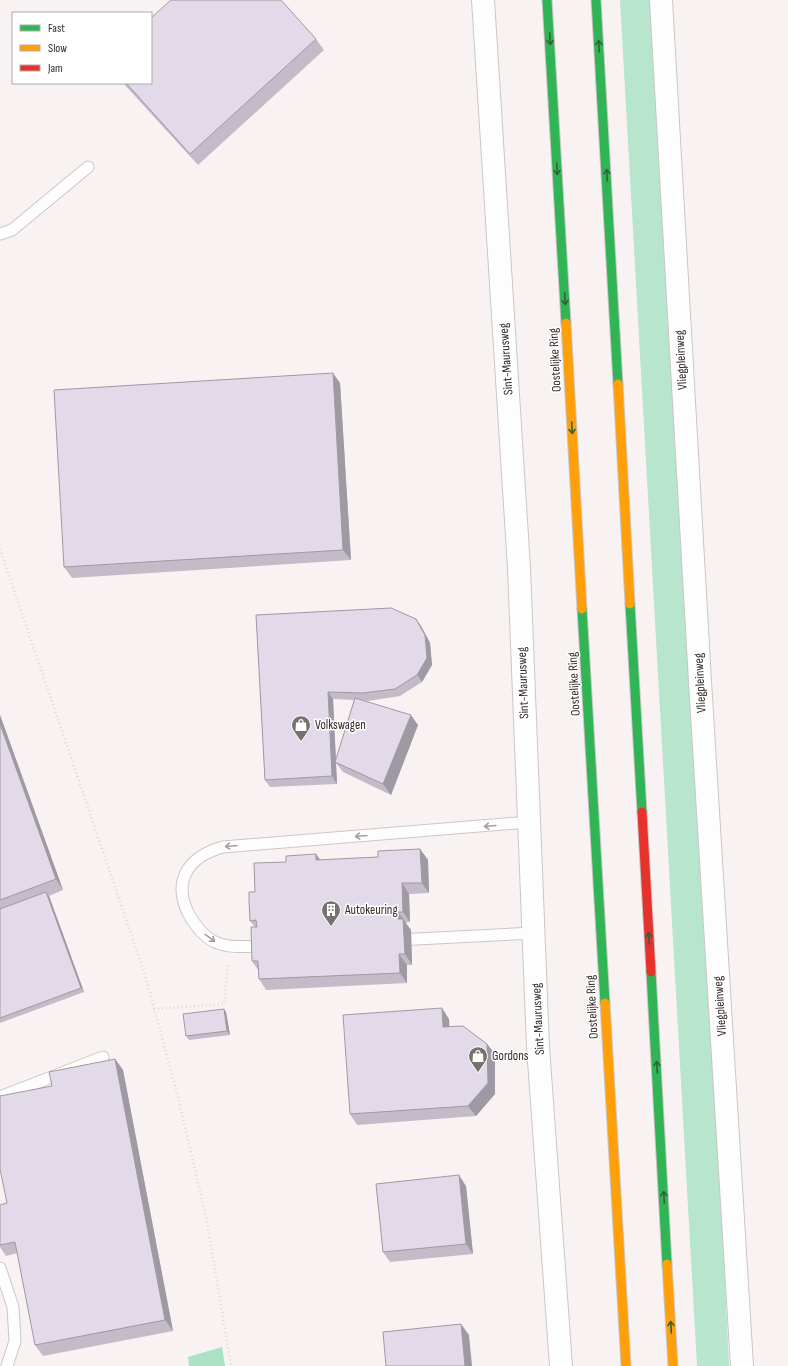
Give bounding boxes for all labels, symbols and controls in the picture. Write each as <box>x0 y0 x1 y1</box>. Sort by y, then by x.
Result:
legend <box>12 12 152 84</box>
text: Fast <box>48 21 65 36</box>
one-way arrow <box>546 32 553 45</box>
one-way arrow <box>595 40 602 53</box>
text: Slow <box>48 41 67 56</box>
text: Jam <box>47 61 63 76</box>
one-way arrow <box>554 162 561 175</box>
one-way arrow <box>603 169 610 182</box>
one-way arrow <box>561 292 568 305</box>
street label: Sint-Maurusweg <box>496 323 516 395</box>
street label: Oostelijke Ring <box>545 328 565 392</box>
street label: Vliegpleinweg <box>671 330 691 390</box>
one-way arrow <box>568 421 576 434</box>
street label: Sint-Maurusweg <box>514 647 532 719</box>
street label: Oostelijke Ring <box>564 652 584 716</box>
street label: Vliegpleinweg <box>690 653 710 713</box>
shop icon: Volkswagen <box>290 714 312 742</box>
place label: Volkswagen <box>315 717 366 733</box>
one-way arrow <box>484 822 497 829</box>
one-way arrow <box>355 832 368 840</box>
one-way arrow <box>225 843 238 850</box>
building icon: Autokeuring <box>320 899 342 927</box>
place label: Autokeuring <box>344 902 398 918</box>
one-way arrow <box>646 932 653 945</box>
one-way arrow <box>204 934 215 942</box>
street label: Oostelijke Ring <box>582 975 602 1039</box>
street label: Vliegpleinweg <box>710 975 730 1037</box>
street label: Sint-Maurusweg <box>528 983 548 1055</box>
shop icon: Gordons <box>467 1045 489 1073</box>
place label: Gordons <box>492 1048 529 1064</box>
one-way arrow <box>653 1061 660 1074</box>
one-way arrow <box>660 1191 668 1204</box>
one-way arrow <box>668 1321 675 1334</box>

